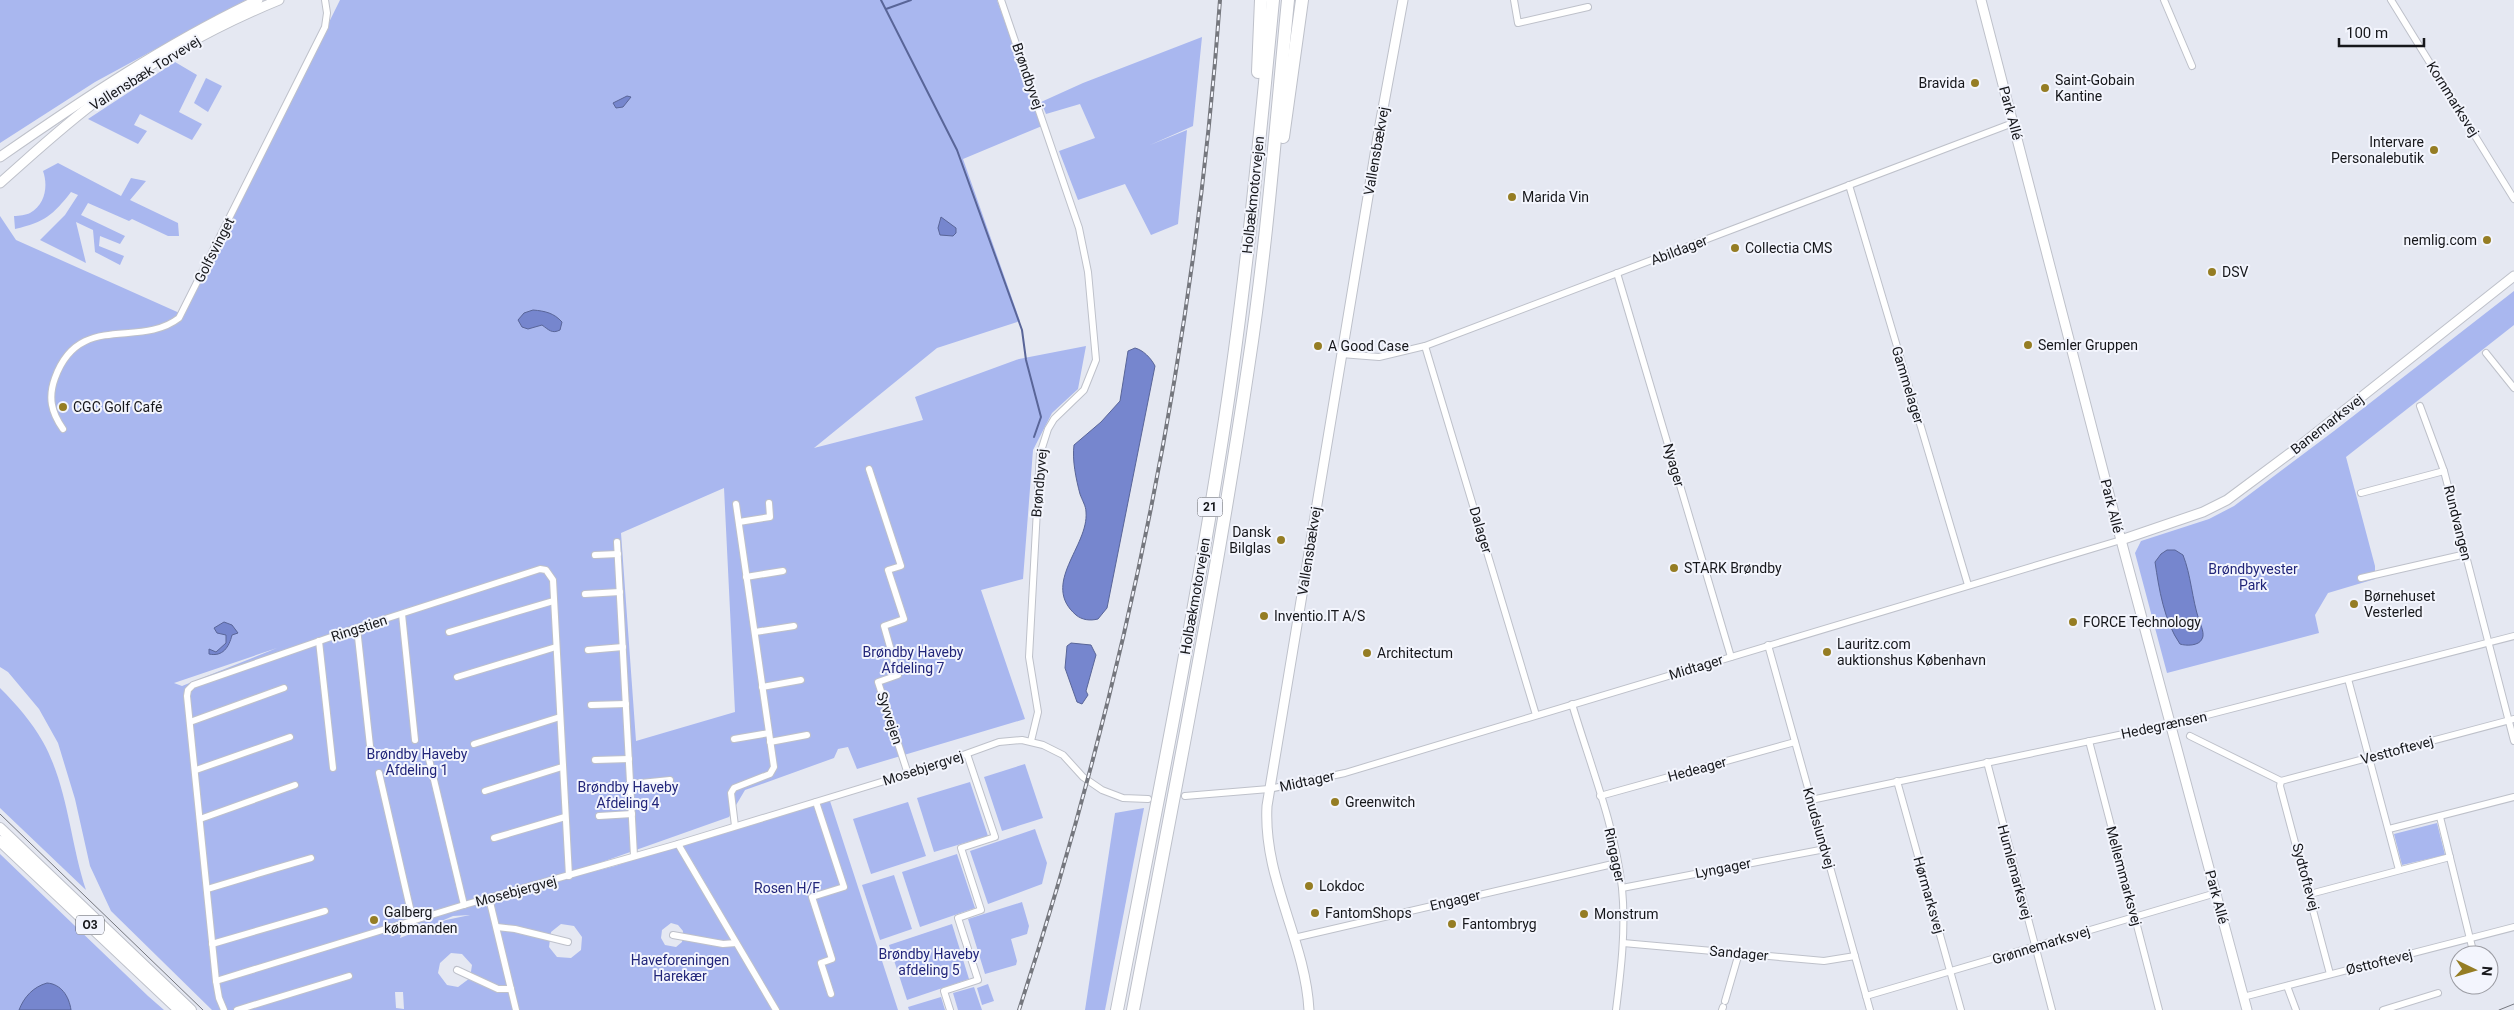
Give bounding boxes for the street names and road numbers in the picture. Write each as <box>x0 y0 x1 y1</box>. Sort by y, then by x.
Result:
street label: Vallensbæk Torvevej <box>87 32 203 114</box>
street label: Brøndbyvej <box>1009 41 1047 111</box>
street label: Kornmarksvej <box>2424 59 2482 139</box>
street label: Park Allé <box>1996 84 2026 142</box>
street label: Vallensbækvej <box>1360 105 1392 197</box>
street label: Holbækmotorvejen <box>1239 135 1267 255</box>
street label: Golfsvinget <box>191 214 237 285</box>
street label: Abildager <box>1648 232 1710 268</box>
street label: Gammelager <box>1889 344 1927 426</box>
street label: Banemarksvej <box>2287 391 2367 457</box>
street label: Nyager <box>1660 442 1688 489</box>
street label: Brøndbyvej <box>1028 448 1050 518</box>
street label: Park Allé <box>2098 477 2126 535</box>
street label: Rundvangen <box>2441 484 2475 562</box>
road number: 21 <box>1198 498 1222 516</box>
street label: Vallensbækvej <box>1294 505 1324 597</box>
street label: Dalager <box>1466 505 1496 555</box>
street label: Holbækmotorvejen <box>1177 536 1213 656</box>
street label: Ringstien <box>329 611 389 645</box>
street label: Midtager <box>1667 651 1725 683</box>
street label: Syvvejen <box>874 690 906 746</box>
street label: Hedegrænsen <box>2120 708 2208 742</box>
street label: Vesttoftevej <box>2359 733 2435 767</box>
street label: Mosebjergvej <box>881 747 965 789</box>
street label: Hedeager <box>1666 753 1728 785</box>
street label: Midtager <box>1278 767 1336 795</box>
street label: Knudslundvej <box>1800 786 1838 870</box>
street label: Humlemarksvej <box>1995 823 2035 921</box>
street label: Mellemmarksvej <box>2103 824 2145 928</box>
street label: Ringager <box>1601 826 1629 884</box>
street label: Sydtoftevej <box>2289 841 2323 913</box>
street label: Lyngager <box>1694 855 1753 881</box>
street label: Hørmarksvej <box>1910 855 1948 935</box>
street label: Park Allé <box>2202 868 2232 926</box>
street label: Mosebjergvej <box>474 872 558 910</box>
street label: Engager <box>1428 886 1482 914</box>
road number: O3 <box>76 916 104 934</box>
street label: Grønnemarksvej <box>1990 923 2092 967</box>
street label: Sandager <box>1709 942 1769 964</box>
street label: Østtoftevej <box>2344 946 2414 978</box>

